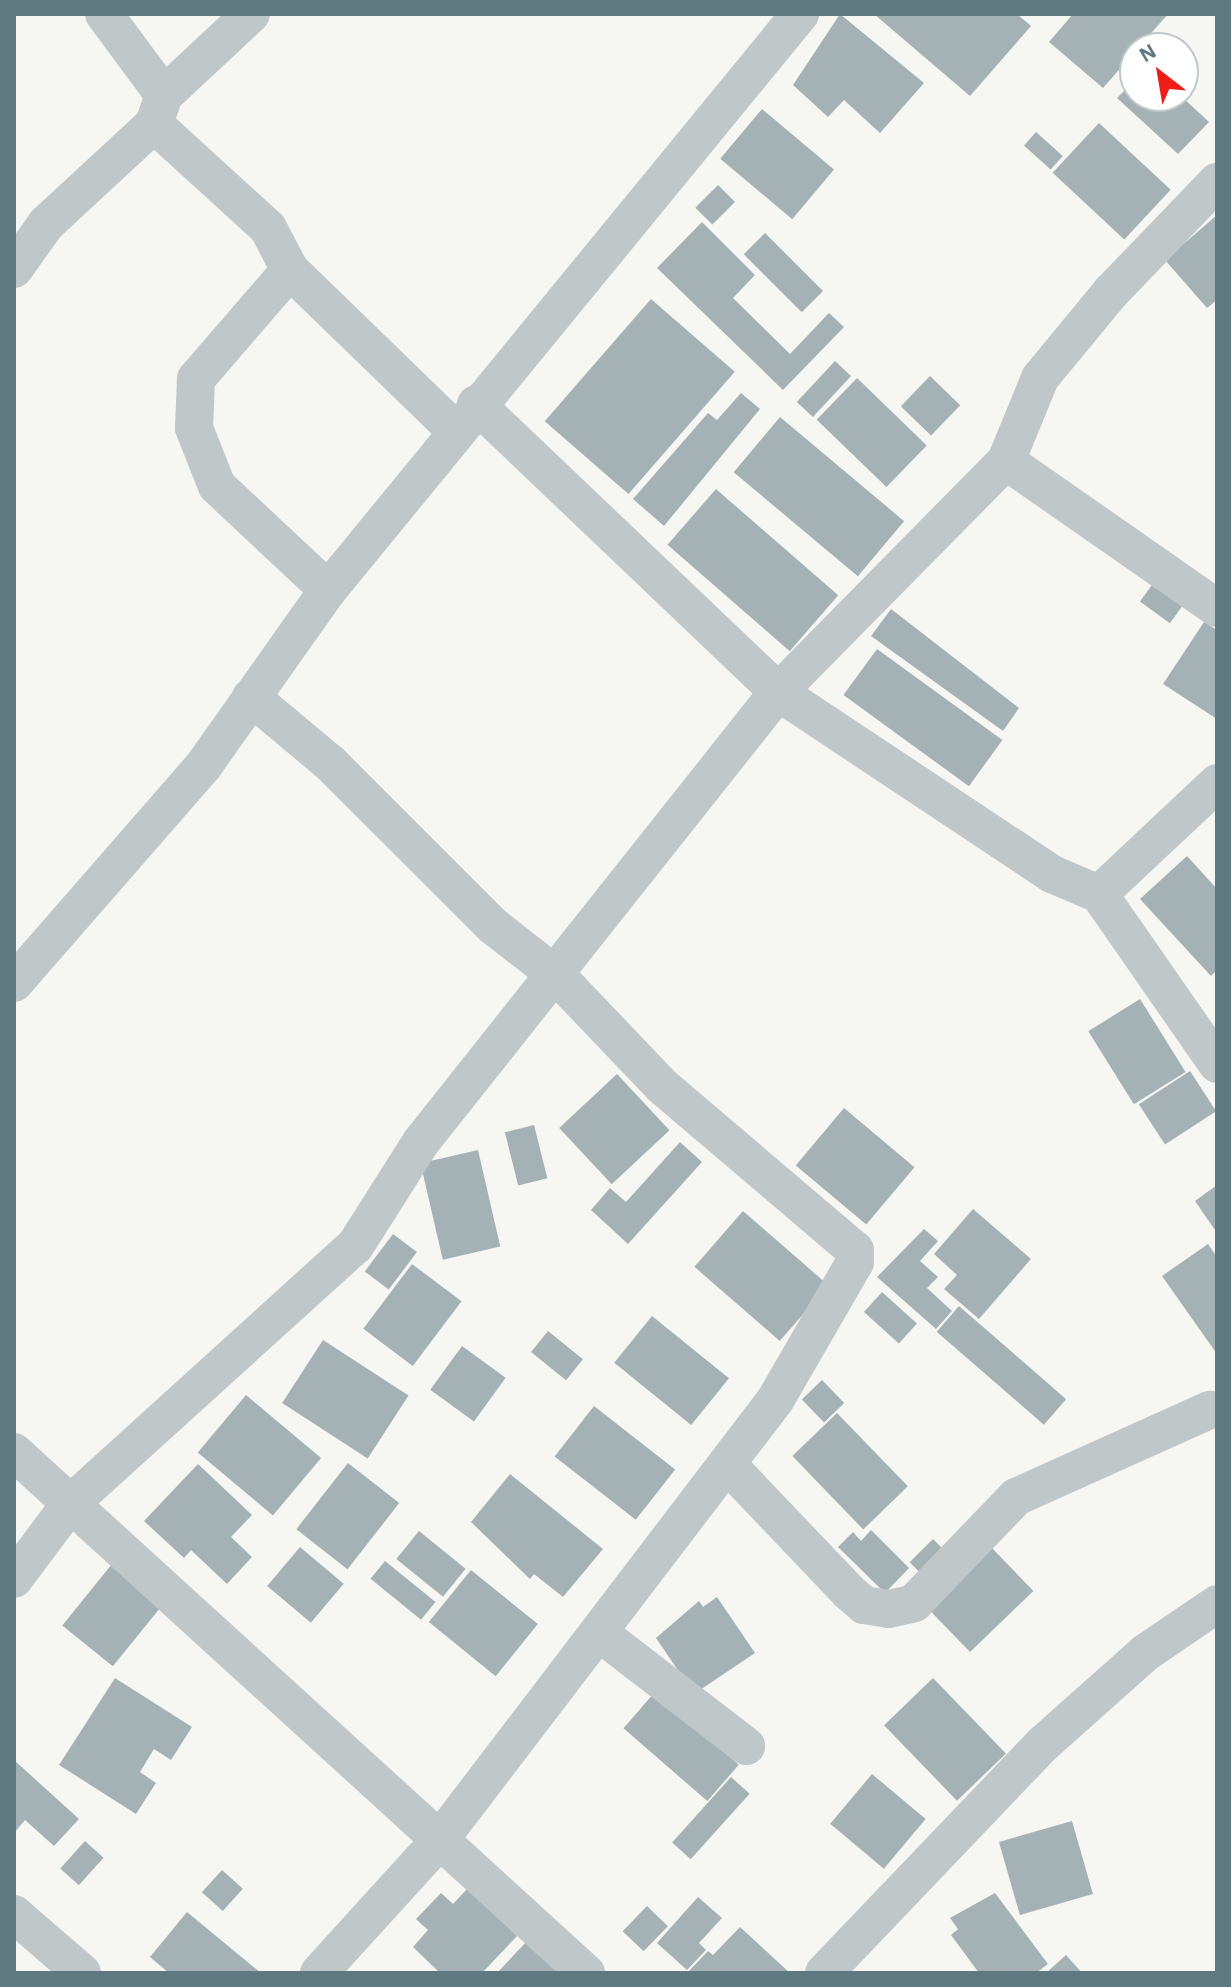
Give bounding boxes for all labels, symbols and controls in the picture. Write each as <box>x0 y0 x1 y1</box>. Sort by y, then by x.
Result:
north arrow <box>1119 32 1199 112</box>
text: N <box>1135 40 1160 67</box>

